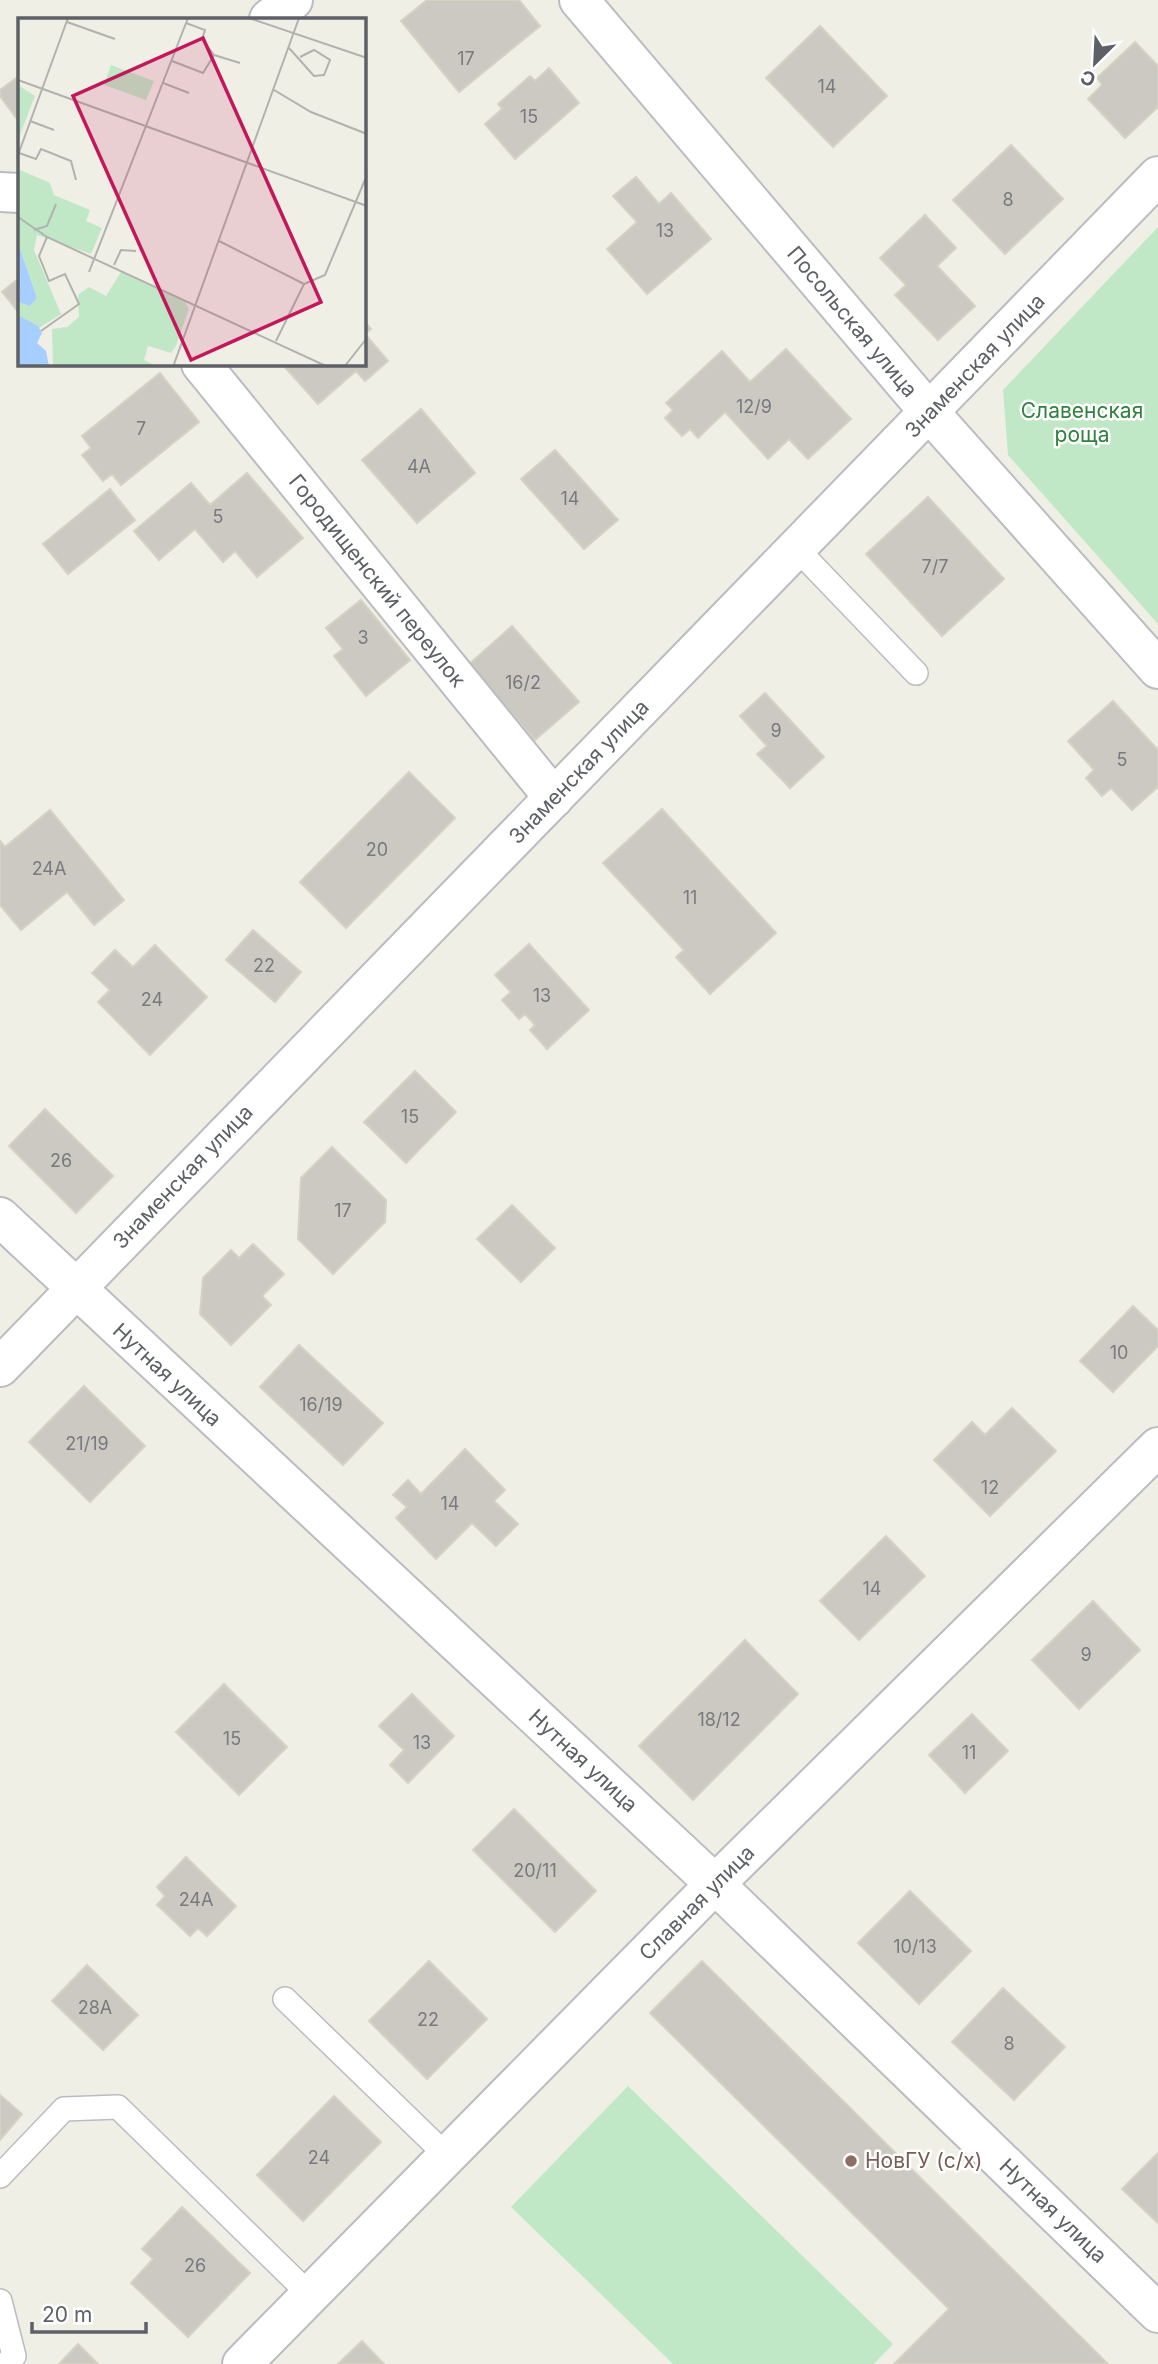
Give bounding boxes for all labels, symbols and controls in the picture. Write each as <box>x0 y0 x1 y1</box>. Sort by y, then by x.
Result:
inset map <box>18 18 366 366</box>
north arrow <box>1060 28 1130 98</box>
house number: 17 <box>457 48 475 69</box>
text: С <box>1077 65 1099 91</box>
house number: 14 <box>818 76 836 97</box>
house number: 15 <box>520 106 538 127</box>
house number: 8 <box>1002 189 1014 210</box>
house number: 13 <box>656 220 674 241</box>
street label: Посольская улица <box>782 241 923 402</box>
street label: Знаменская улица <box>900 288 1050 443</box>
house number: 12/9 <box>736 396 772 417</box>
park label: Славенская роща <box>1021 398 1143 447</box>
house number: 7 <box>136 418 146 439</box>
house number: 4А <box>407 456 431 477</box>
street label: Городищенский переулок <box>284 469 471 693</box>
house number: 14 <box>561 488 579 509</box>
house number: 5 <box>213 506 223 527</box>
house number: 7/7 <box>922 556 948 577</box>
house number: 3 <box>357 627 369 648</box>
house number: 16/2 <box>505 672 541 693</box>
street label: Знаменская улица <box>504 694 654 849</box>
house number: 9 <box>770 720 782 741</box>
house number: 5 <box>1117 749 1127 770</box>
house number: 20 <box>366 839 388 860</box>
house number: 24А <box>32 858 66 879</box>
house number: 11 <box>683 887 697 908</box>
house number: 22 <box>253 955 275 976</box>
house number: 13 <box>533 985 551 1006</box>
house number: 24 <box>141 989 163 1010</box>
street label: Знаменская улица <box>108 1099 258 1254</box>
house number: 15 <box>401 1106 419 1127</box>
house number: 26 <box>50 1150 72 1171</box>
house number: 17 <box>334 1200 352 1221</box>
street label: Нутная улица <box>108 1318 227 1431</box>
house number: 10 <box>1110 1342 1128 1363</box>
house number: 16/19 <box>299 1394 343 1415</box>
house number: 21/19 <box>65 1433 109 1454</box>
house number: 12 <box>981 1477 999 1498</box>
house number: 14 <box>441 1493 459 1514</box>
house number: 14 <box>863 1578 881 1599</box>
house number: 9 <box>1080 1644 1092 1665</box>
street label: Нутная улица <box>524 1704 643 1817</box>
house number: 18/12 <box>697 1709 741 1730</box>
house number: 15 <box>223 1728 241 1749</box>
house number: 13 <box>413 1732 431 1753</box>
house number: 11 <box>962 1742 976 1763</box>
street label: Славная улица <box>634 1840 759 1965</box>
house number: 20/11 <box>513 1860 557 1881</box>
house number: 24А <box>179 1889 213 1910</box>
house number: 10/13 <box>893 1936 937 1957</box>
house number: 28А <box>78 1997 112 2018</box>
house number: 22 <box>417 2009 439 2030</box>
house number: 8 <box>1003 2033 1015 2054</box>
house number: 24 <box>308 2147 330 2168</box>
place label: НовГУ (с/х) <box>865 2148 982 2173</box>
marker: НовГУ (с/х) <box>843 2153 859 2169</box>
street label: Нутная улица <box>995 2153 1112 2268</box>
house number: 26 <box>184 2255 206 2276</box>
scale bar <box>32 2290 145 2334</box>
text: 20 m <box>42 2302 92 2327</box>

